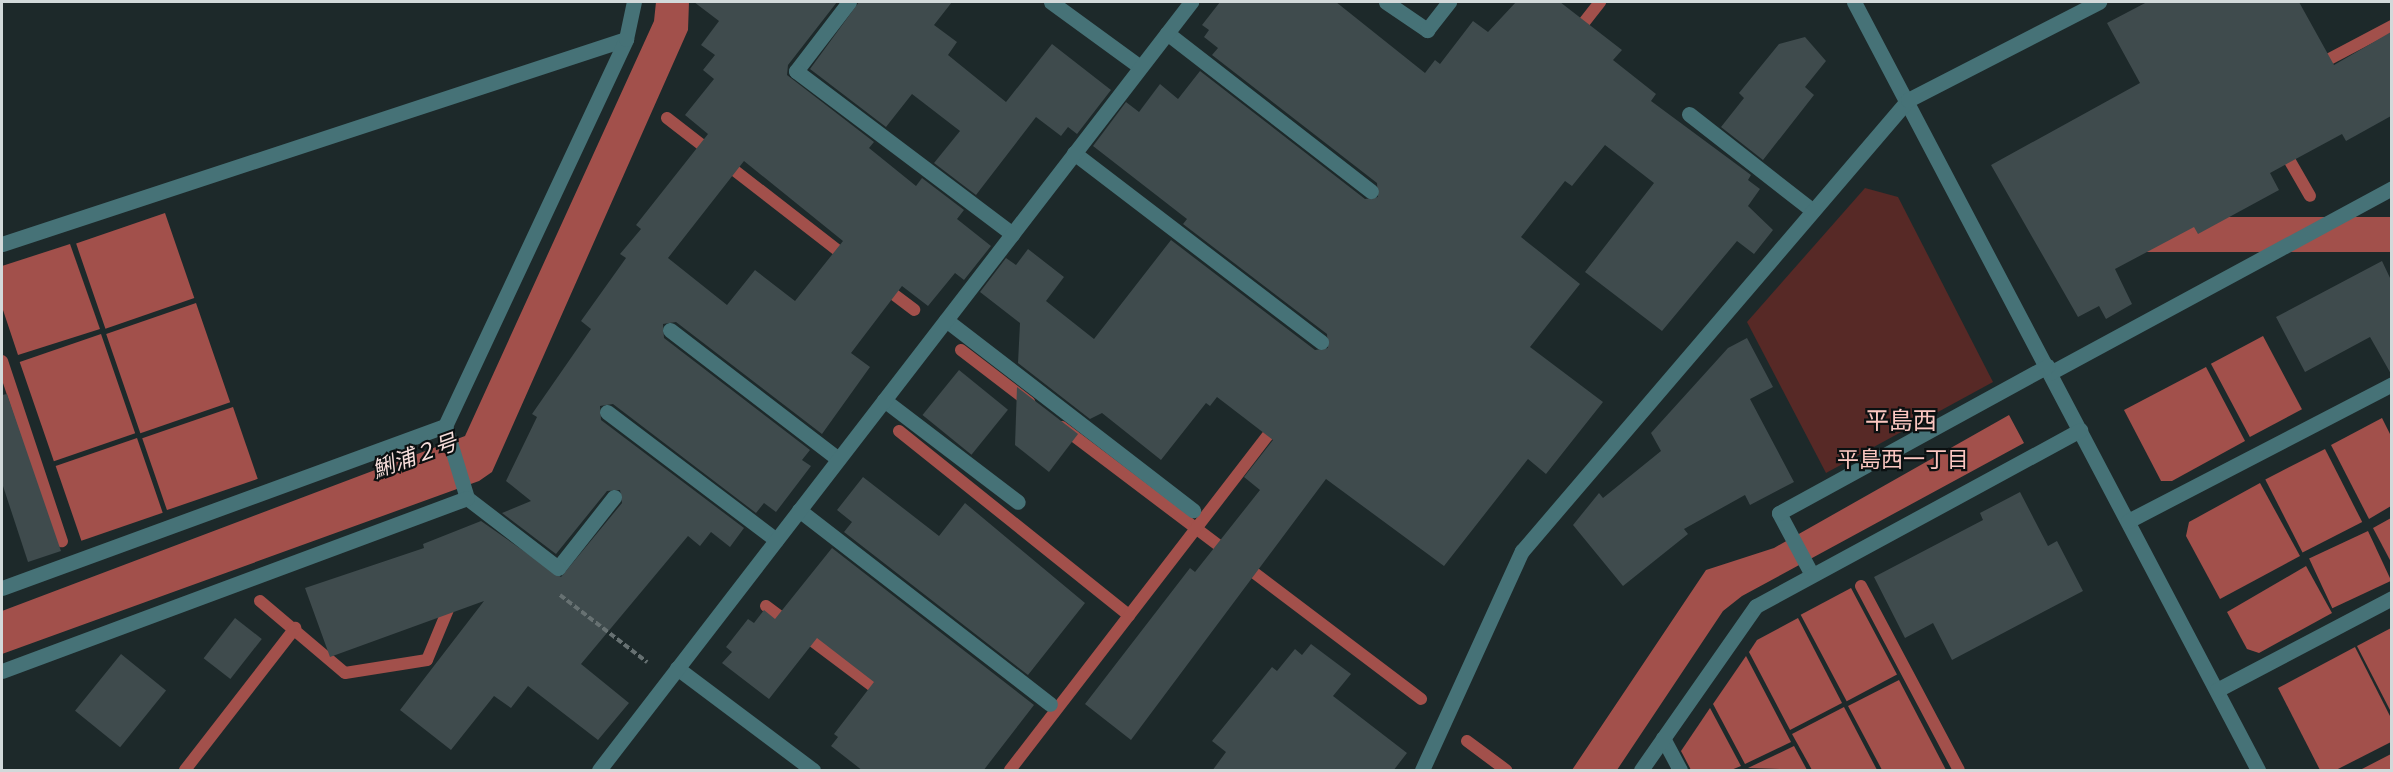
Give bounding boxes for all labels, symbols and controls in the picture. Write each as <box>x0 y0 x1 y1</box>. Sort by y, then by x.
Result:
district label: 平島西 <box>1865 409 1937 437</box>
water label: 鯏浦２号 <box>369 430 461 484</box>
district label: 平島西一丁目 <box>1837 448 1969 474</box>

